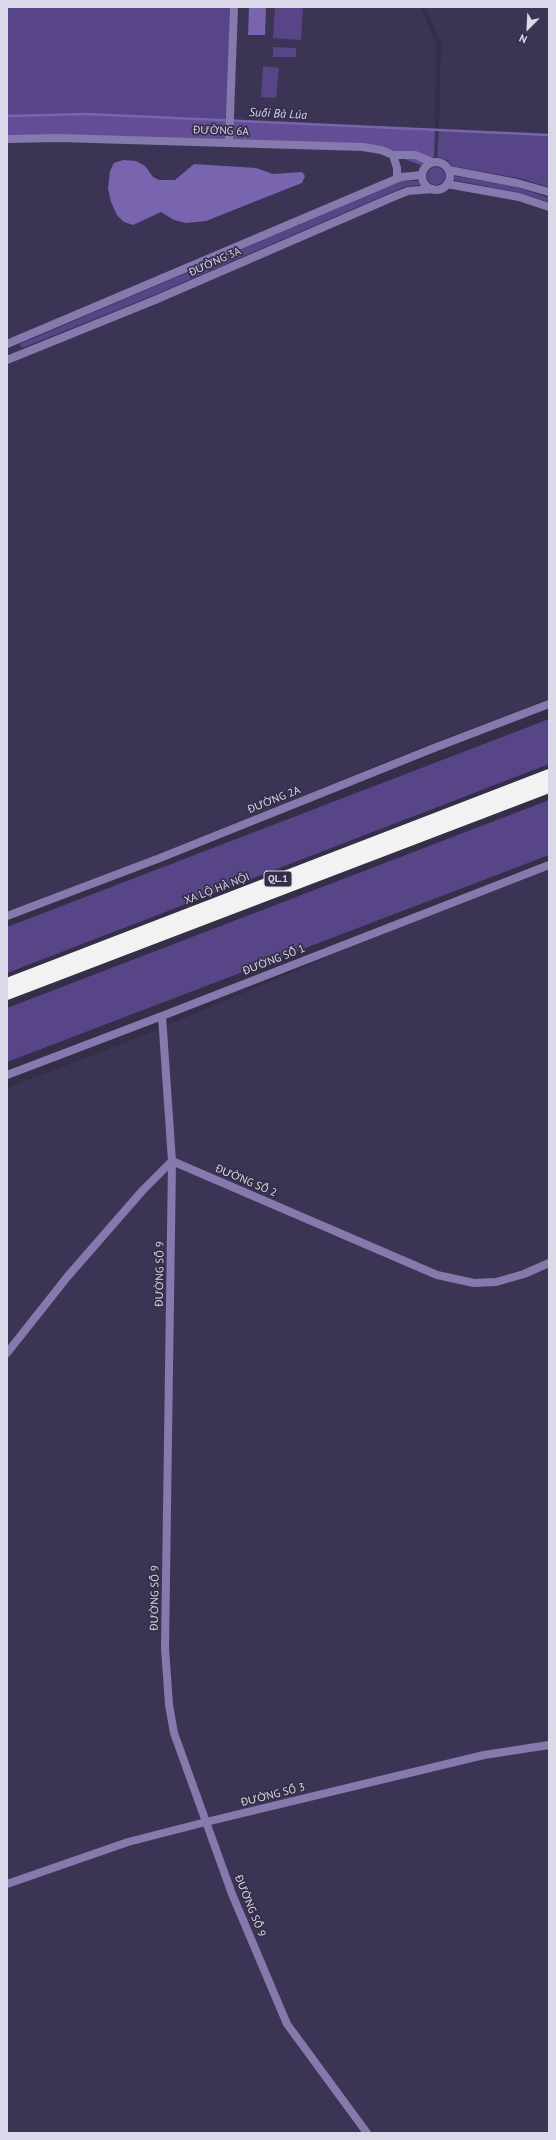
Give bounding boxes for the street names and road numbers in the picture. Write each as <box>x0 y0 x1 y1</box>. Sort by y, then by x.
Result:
street label: ĐƯỜNG 6A <box>193 123 249 139</box>
street label: ĐƯỜNG 3A <box>187 245 243 279</box>
street label: ĐƯỜNG 2A <box>246 783 302 817</box>
street label: XA LỘ HÀ NỘI <box>182 870 252 908</box>
road number: QL.1 <box>264 871 292 887</box>
street label: ĐƯỜNG SỐ 1 <box>241 942 307 978</box>
street label: ĐƯỜNG SỐ 2 <box>213 1162 279 1200</box>
street label: ĐƯỜNG SỐ 9 <box>153 1241 167 1307</box>
street label: ĐƯỜNG SỐ 9 <box>148 1565 162 1631</box>
street label: ĐƯỜNG SỐ 3 <box>240 1781 306 1809</box>
street label: ĐƯỜNG SỐ 9 <box>232 1873 268 1939</box>

